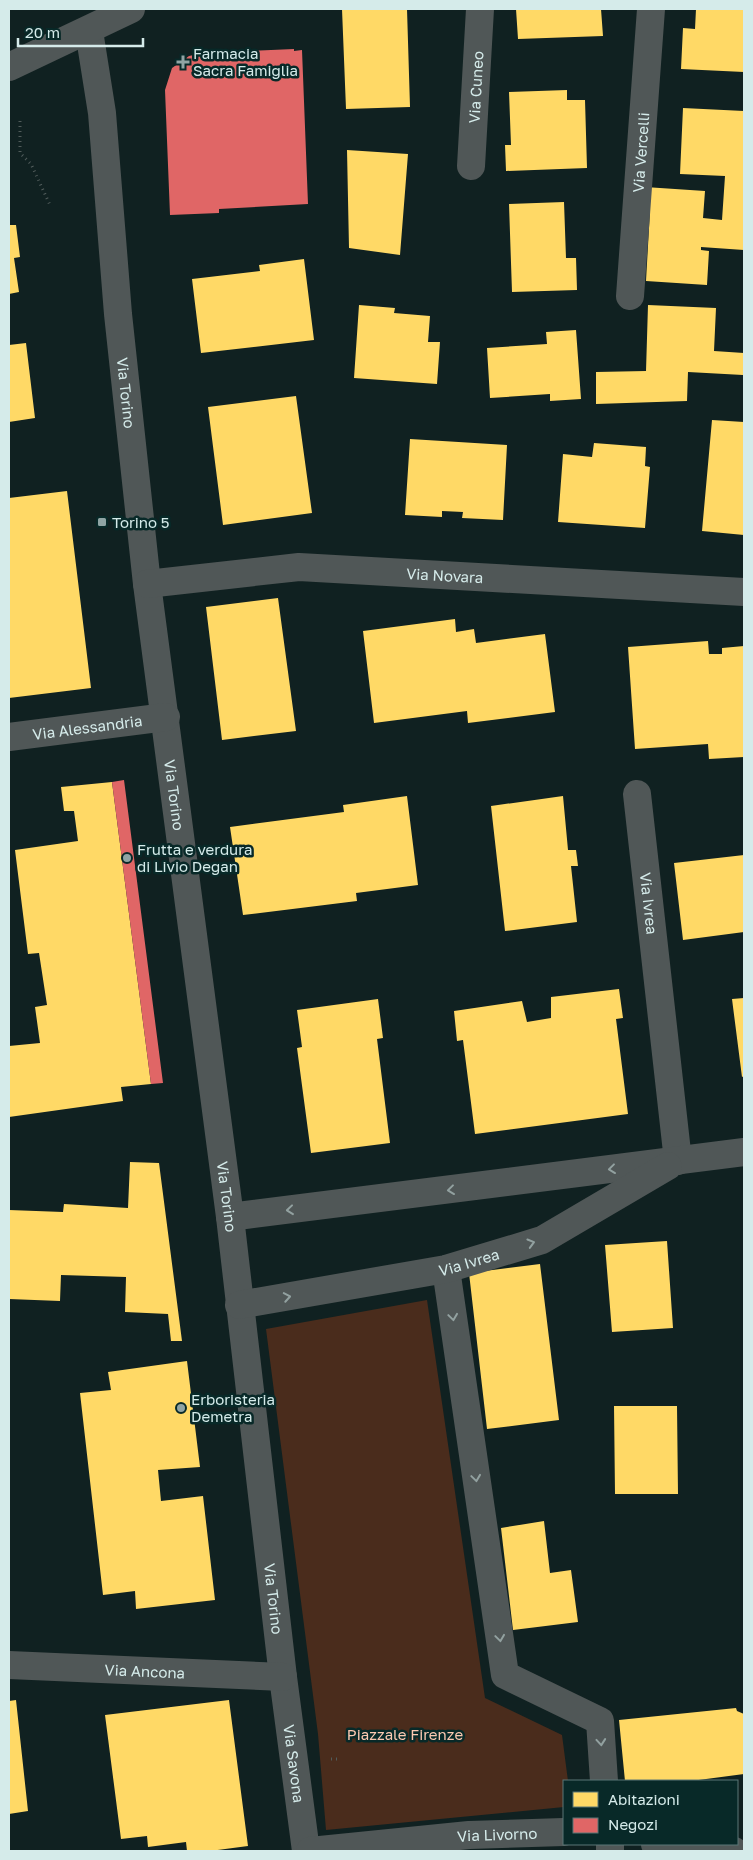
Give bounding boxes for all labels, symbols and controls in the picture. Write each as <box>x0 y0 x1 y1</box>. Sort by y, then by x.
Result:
scale bar <box>18 15 142 47</box>
text: 20 m <box>25 23 60 41</box>
place label: Farmacia Sacra Famiglia <box>193 44 298 79</box>
street label: Via Cuneo <box>464 50 487 124</box>
marker: Farmacia Sacra Famiglia <box>177 56 189 68</box>
street label: Via Vercelli <box>629 112 652 193</box>
street label: Via Torino <box>114 356 139 429</box>
place label: Torino 5 <box>112 513 170 531</box>
marker: Torino 5 <box>96 516 108 528</box>
street label: Via Novara <box>406 564 484 586</box>
street label: Via Alessandria <box>31 711 143 743</box>
street label: Via Torino <box>161 758 188 832</box>
place label: Frutta e verdura di Livio Degan <box>137 840 252 875</box>
marker: Frutta e verdura di Livio Degan <box>121 852 133 864</box>
street label: Via Ivrea <box>637 871 662 935</box>
street label: Via Torino <box>214 1160 241 1233</box>
one-way arrow <box>608 1163 616 1174</box>
one-way arrow <box>447 1184 456 1194</box>
one-way arrow <box>286 1204 294 1215</box>
one-way arrow <box>527 1239 535 1249</box>
street label: Via Ivrea <box>437 1244 501 1279</box>
one-way arrow <box>283 1293 292 1303</box>
one-way arrow <box>447 1313 458 1321</box>
place label: Erboristeria Demetra <box>191 1390 275 1425</box>
marker: Erboristeria Demetra <box>175 1402 187 1414</box>
one-way arrow <box>471 1473 481 1482</box>
street label: Via Torino <box>261 1562 287 1635</box>
one-way arrow <box>494 1634 504 1643</box>
street label: Via Ancona <box>104 1660 186 1682</box>
street label: Via Savona <box>280 1723 309 1804</box>
park label: Piazzale Firenze <box>347 1725 463 1743</box>
one-way arrow <box>596 1738 607 1746</box>
legend <box>563 1780 738 1845</box>
text: Abitazioni <box>608 1790 680 1808</box>
text: Negozi <box>608 1815 658 1833</box>
street label: Via Livorno <box>456 1824 538 1845</box>

